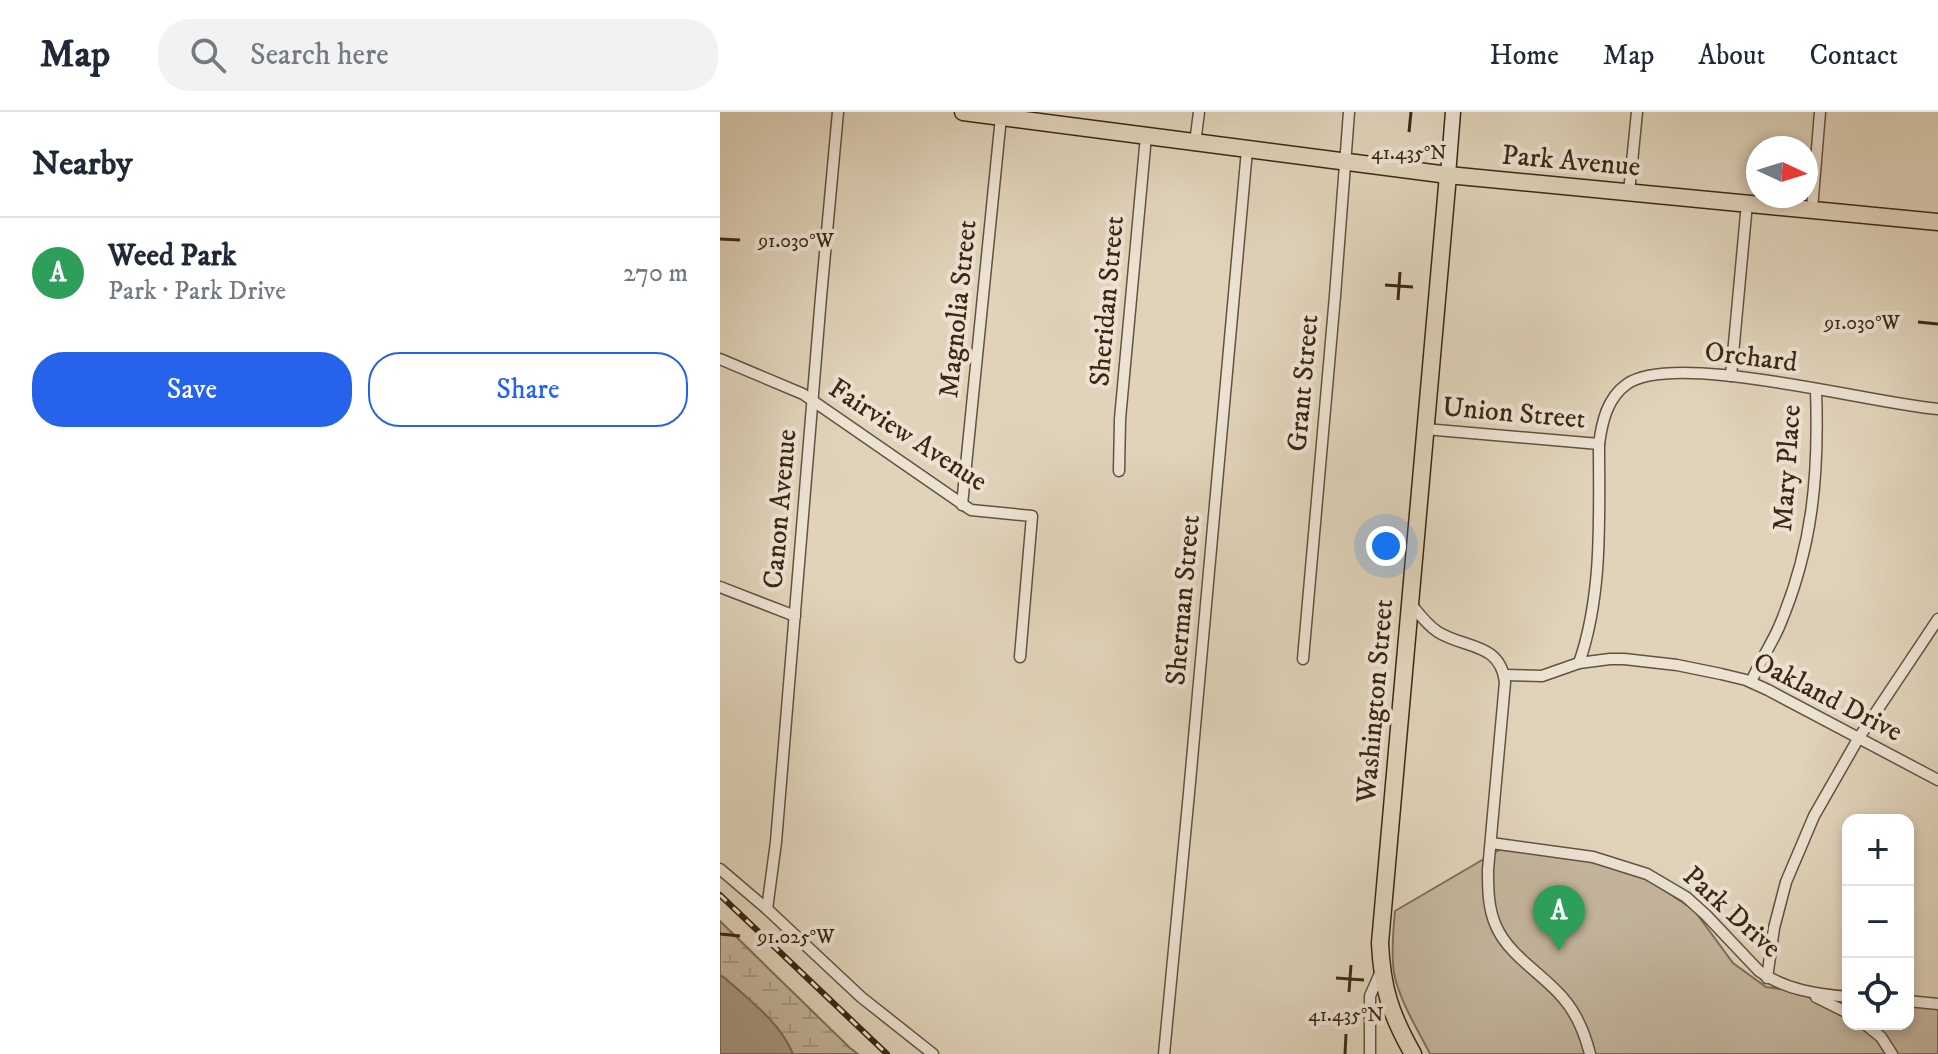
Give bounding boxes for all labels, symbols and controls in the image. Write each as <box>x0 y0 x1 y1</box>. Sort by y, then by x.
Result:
search box <box>158 19 718 91</box>
text: Map <box>40 31 110 79</box>
icon: search <box>186 33 230 77</box>
text: Search here <box>250 37 389 74</box>
text: Home <box>1490 38 1559 73</box>
text: Map <box>1603 38 1654 73</box>
text: About <box>1698 38 1765 73</box>
text: Contact <box>1809 38 1898 73</box>
north arrow <box>1746 136 1818 208</box>
street label: Park Avenue <box>1500 138 1642 184</box>
text: 41.435°N <box>1371 141 1447 166</box>
text: Nearby <box>32 143 133 185</box>
street label: Sheridan Street <box>1082 214 1132 388</box>
street label: Magnolia Street <box>931 218 985 400</box>
text: 91.030°W <box>757 229 835 254</box>
text: Weed Park <box>108 238 236 275</box>
text: A <box>50 257 66 290</box>
text: 270 m <box>623 257 688 290</box>
text: Park · Park Drive <box>108 275 286 308</box>
text: 91.030°W <box>1823 311 1901 336</box>
street label: Grant Street <box>1280 313 1326 453</box>
street label: Orchard <box>1703 334 1799 380</box>
button: Save <box>32 352 352 427</box>
button: Share <box>368 352 688 427</box>
street label: Fairview Avenue <box>822 371 994 499</box>
street label: Union Street <box>1441 389 1587 437</box>
street label: Mary Place <box>1765 403 1809 533</box>
street label: Canon Avenue <box>756 428 804 590</box>
street label: Sherman Street <box>1158 513 1208 687</box>
your location <box>1366 526 1406 566</box>
street label: Washington Street <box>1349 597 1401 806</box>
street label: Oakland Drive <box>1748 644 1908 750</box>
map controls <box>1842 814 1914 1030</box>
button: + <box>1842 814 1914 886</box>
street label: Park Drive <box>1675 859 1789 965</box>
pin: A <box>1533 885 1585 951</box>
button: − <box>1842 886 1914 958</box>
text: 91.025°W <box>756 925 835 950</box>
button: locate <box>1842 958 1914 1030</box>
text: 41.435°N <box>1308 1003 1384 1028</box>

